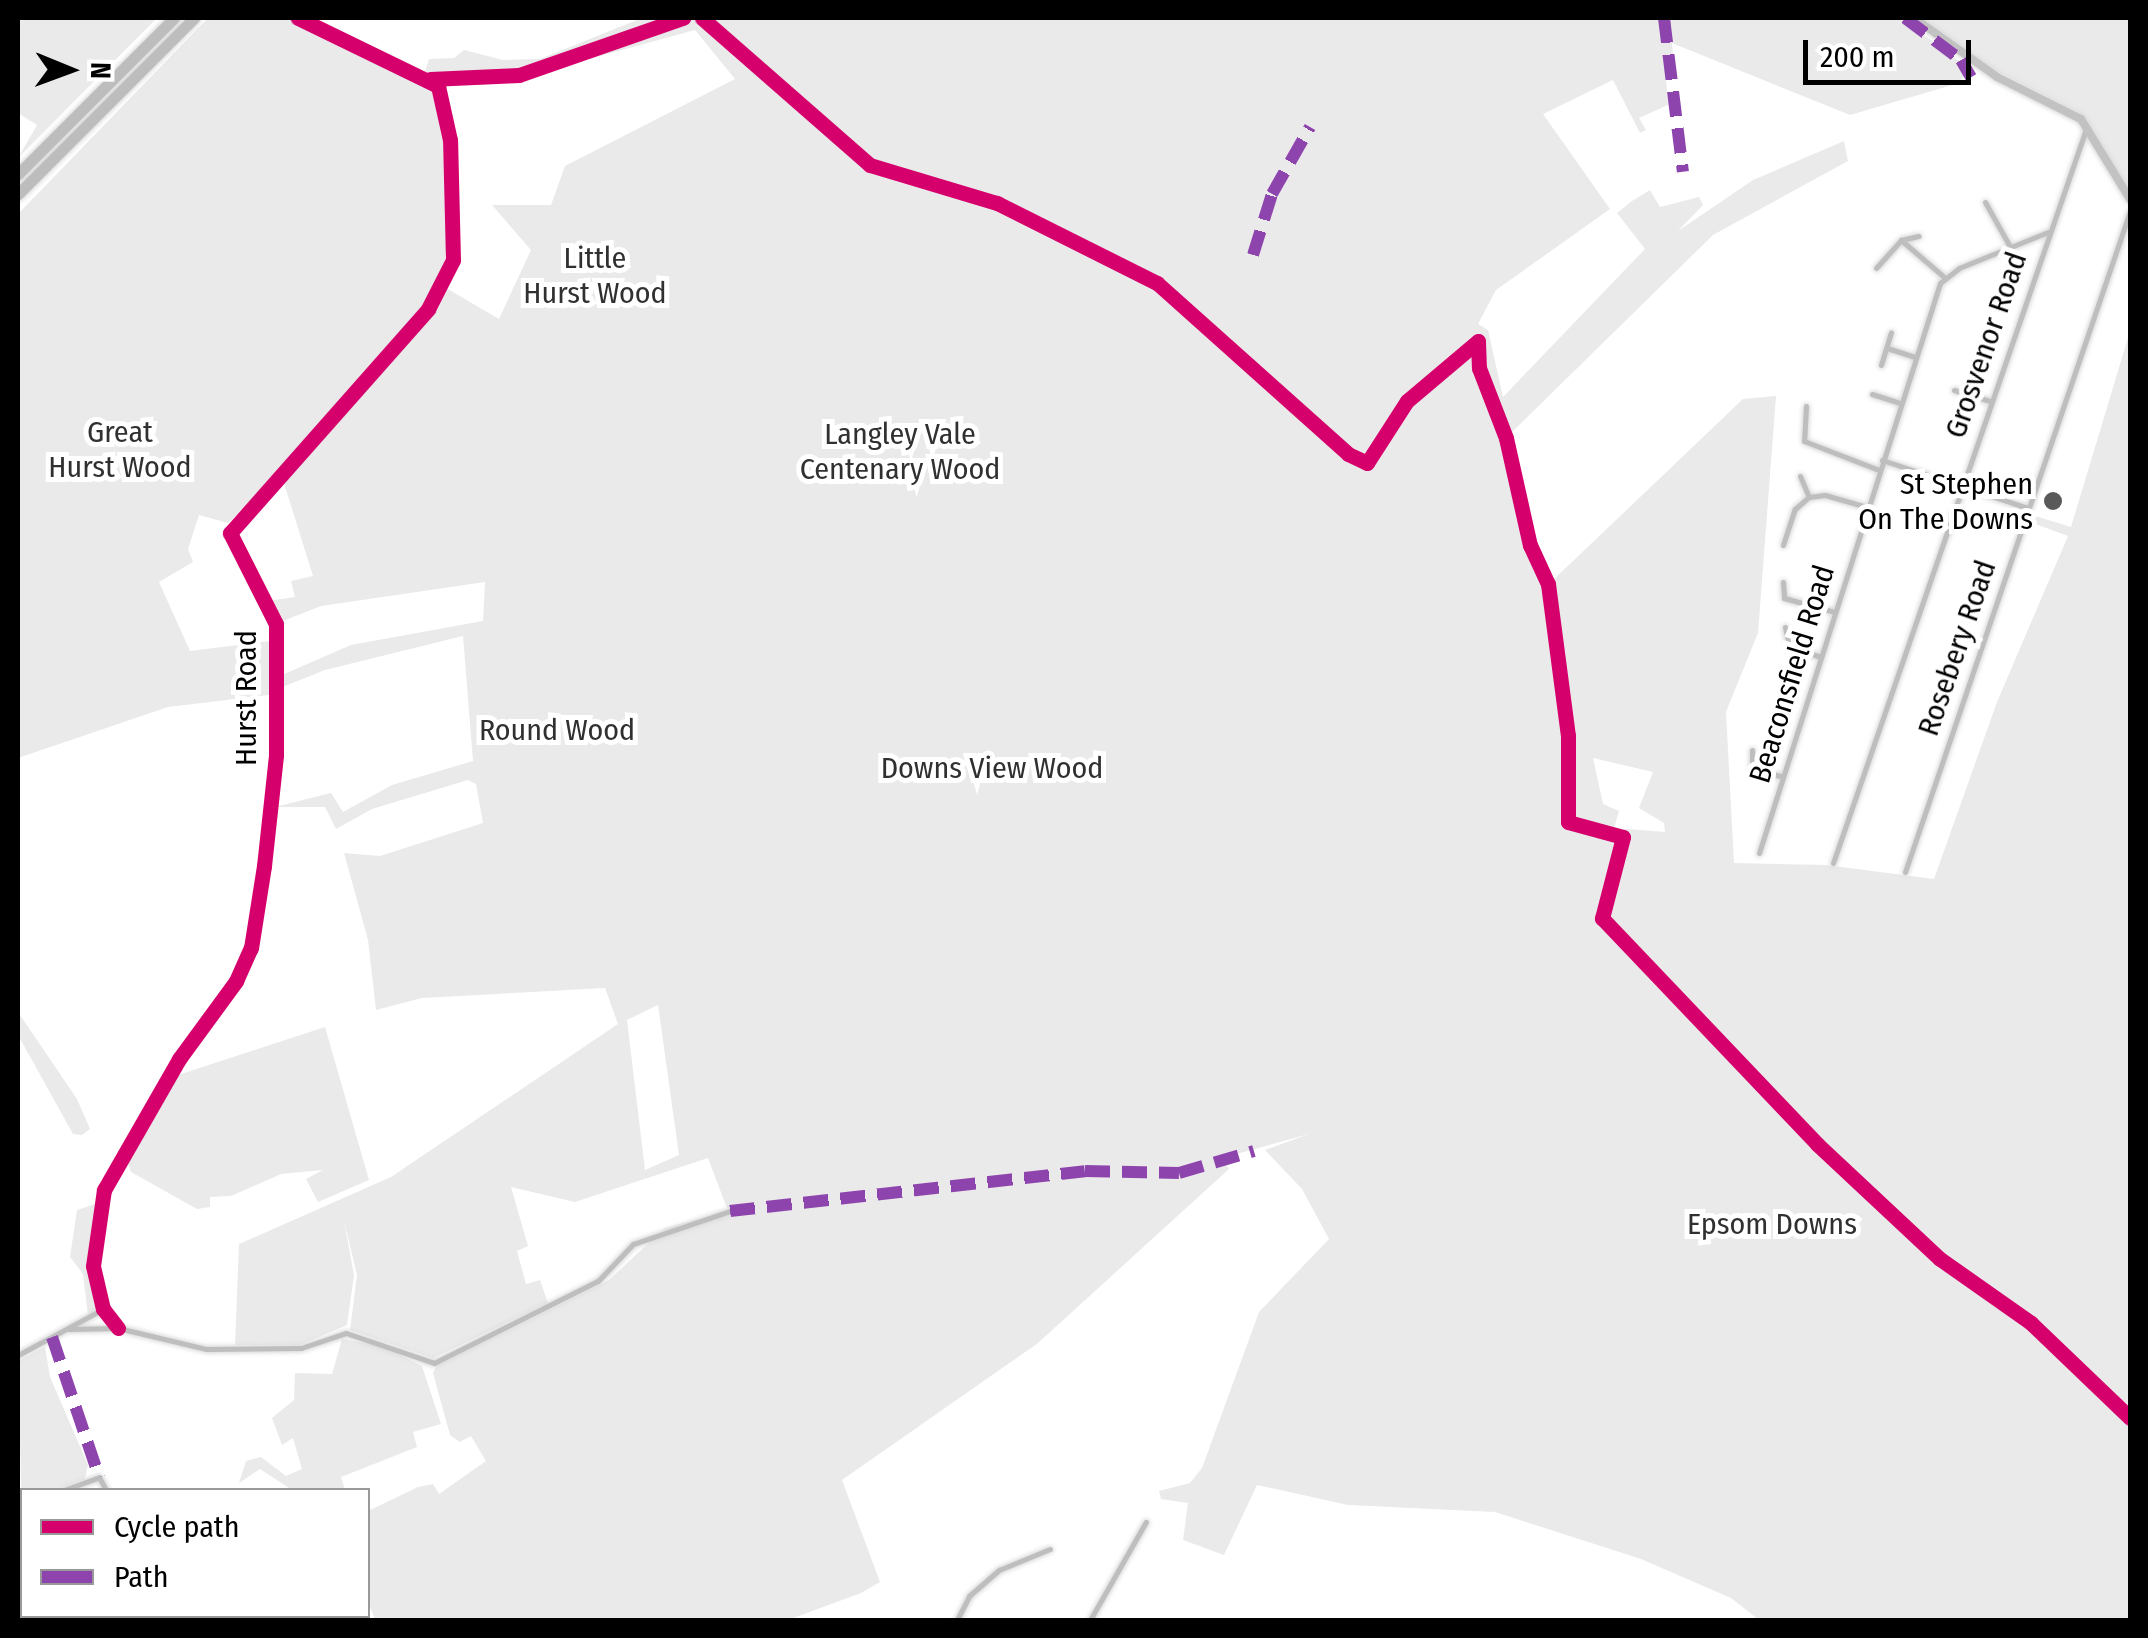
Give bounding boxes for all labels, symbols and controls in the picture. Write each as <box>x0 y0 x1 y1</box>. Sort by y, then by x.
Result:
north arrow <box>20 20 120 120</box>
scale bar <box>1808 20 1976 82</box>
text: 200 m <box>1820 39 1895 75</box>
text: N <box>84 62 117 79</box>
park label: Little Hurst Wood <box>523 240 667 310</box>
street label: Grosvenor Road <box>1937 247 2035 443</box>
park label: Great Hurst Wood <box>48 414 192 484</box>
park label: Langley Vale Centenary Wood <box>800 416 1000 486</box>
place label: St Stephen On The Downs <box>1858 466 2033 536</box>
marker: St Stephen On The Downs <box>2042 490 2064 512</box>
street label: Rosebery Road <box>1910 556 2004 740</box>
street label: Beaconsfield Road <box>1742 561 1842 787</box>
street label: Hurst Road <box>228 630 264 766</box>
park label: Round Wood <box>479 712 635 748</box>
park label: Downs View Wood <box>881 750 1103 786</box>
park label: Epsom Downs <box>1687 1206 1857 1242</box>
legend <box>20 1488 370 1618</box>
text: Cycle path <box>114 1509 240 1545</box>
text: Path <box>114 1559 168 1595</box>

